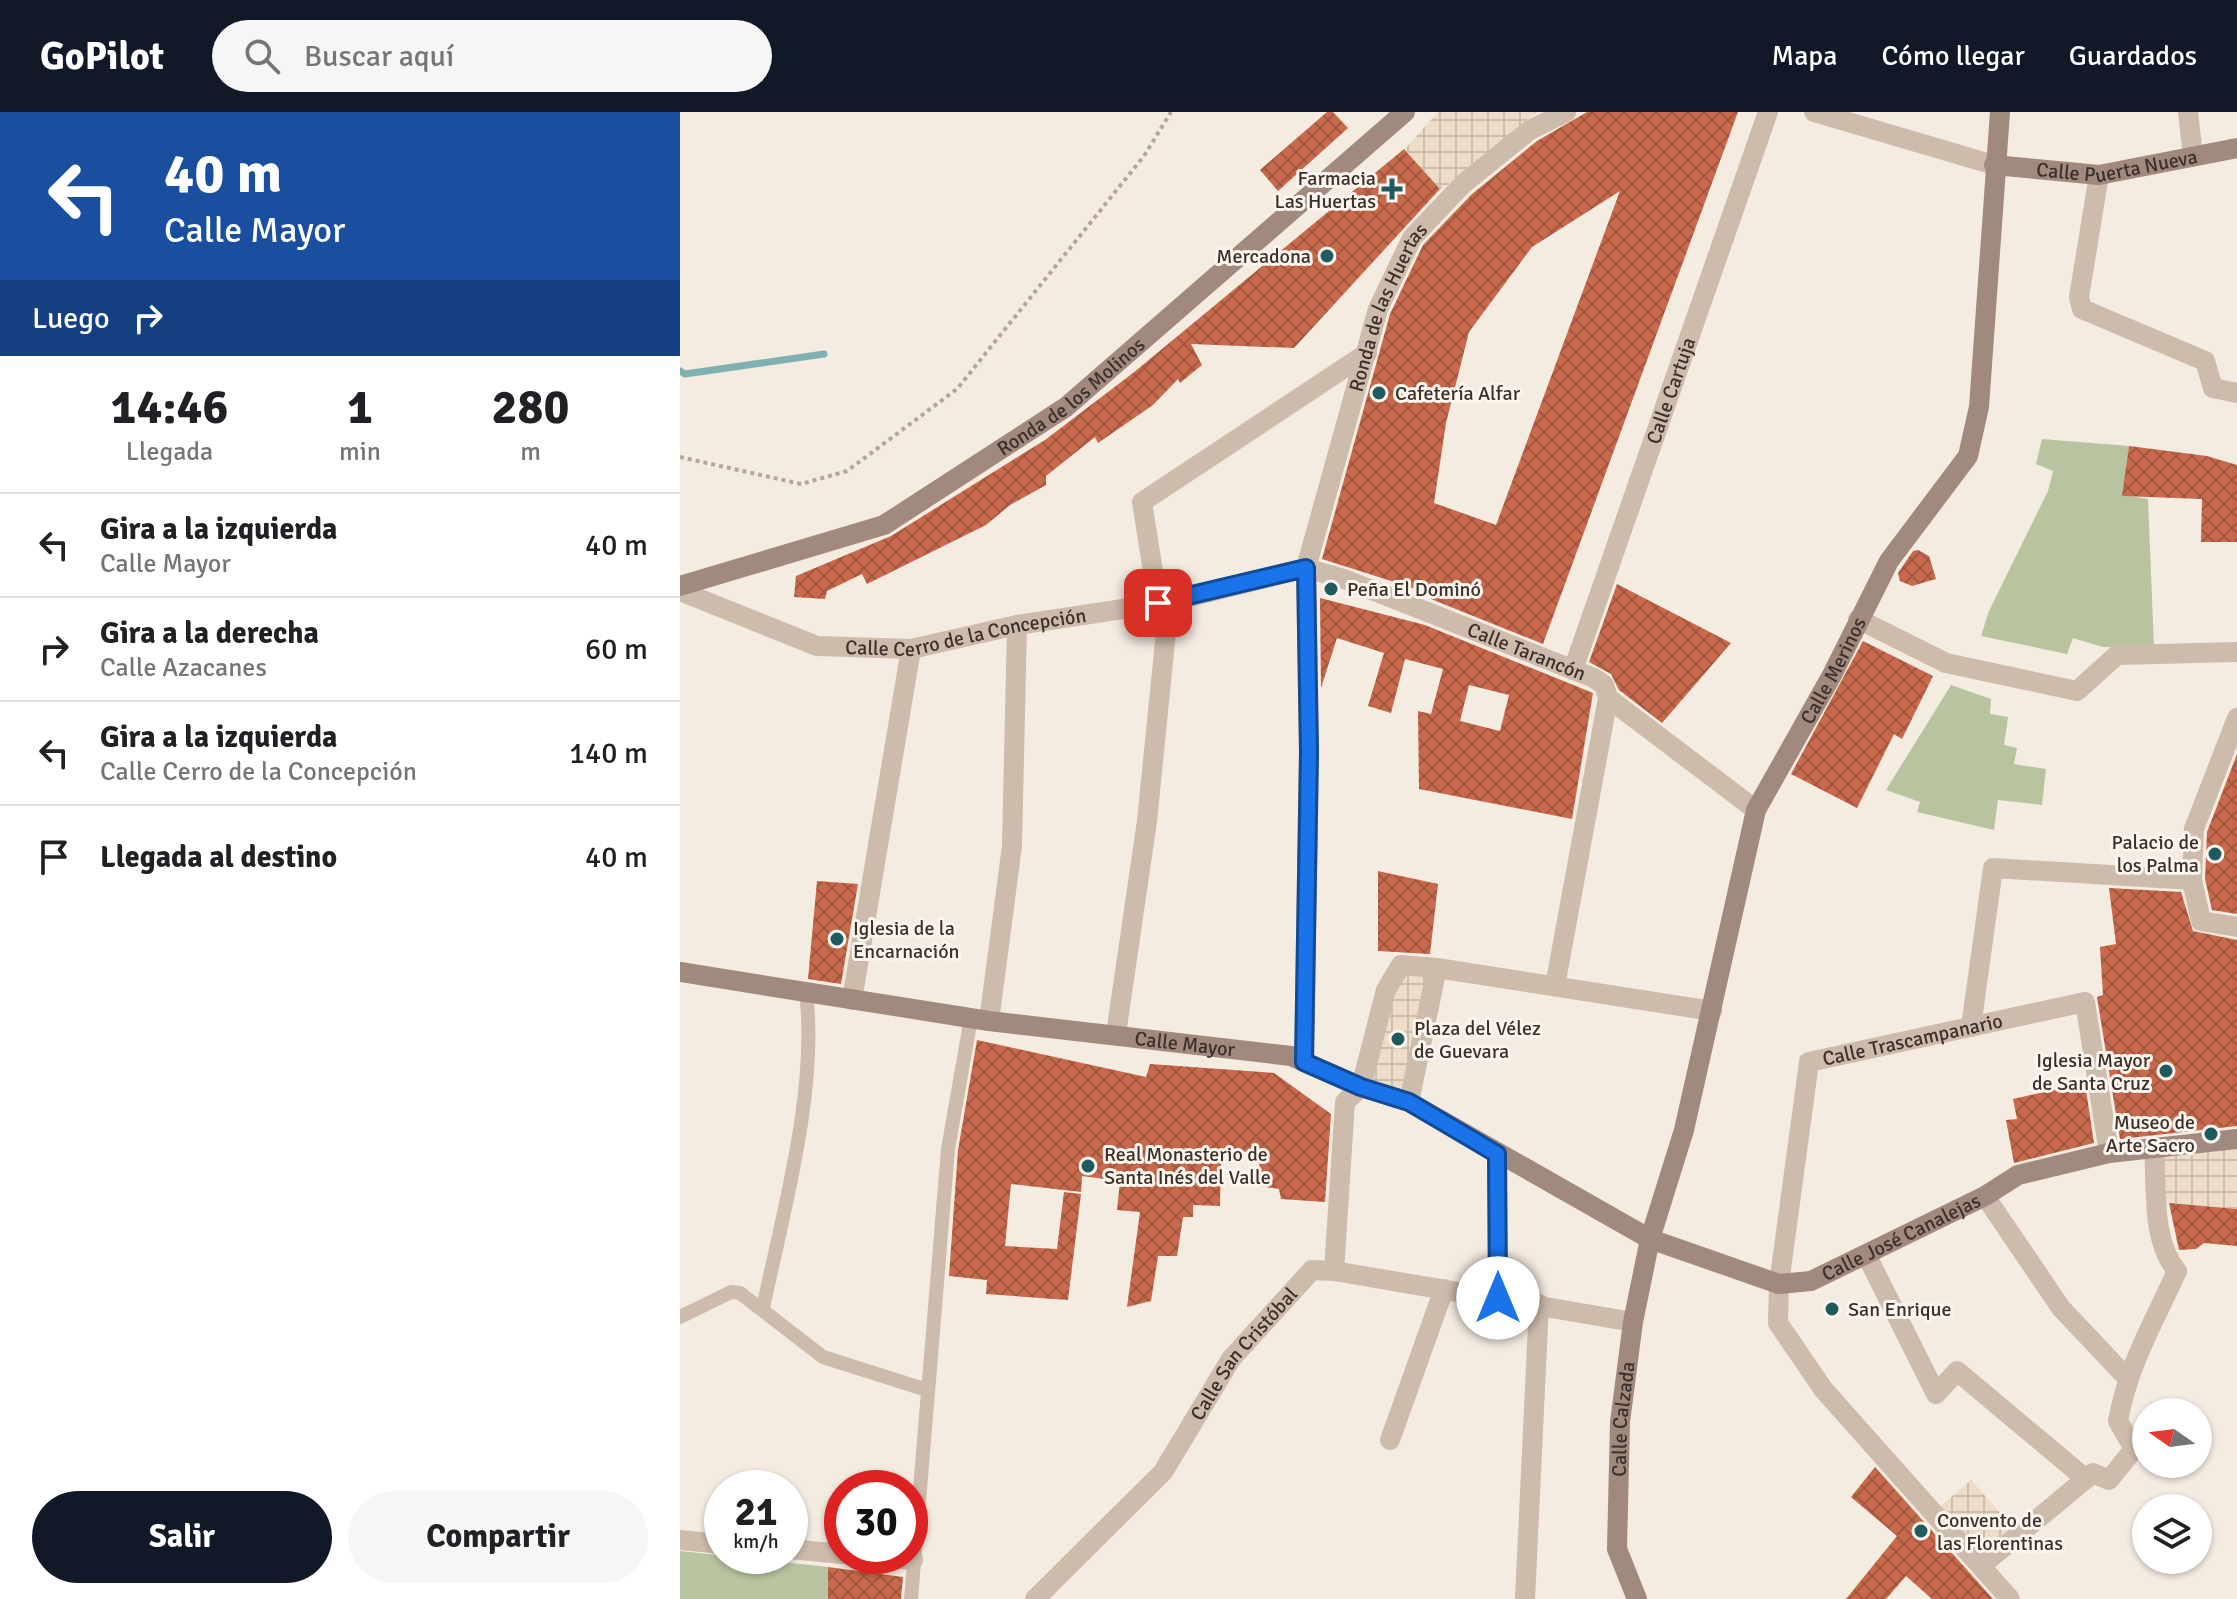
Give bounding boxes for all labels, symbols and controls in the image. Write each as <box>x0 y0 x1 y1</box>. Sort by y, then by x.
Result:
search box <box>212 20 772 92</box>
text: GoPilot <box>40 33 164 80</box>
icon: search <box>240 34 284 78</box>
text: Buscar aquí <box>304 38 454 75</box>
text: Mapa <box>1772 39 1837 73</box>
text: Cómo llegar <box>1881 39 2025 73</box>
text: Guardados <box>2069 39 2197 73</box>
text: 40 m <box>164 139 282 208</box>
icon: left <box>32 144 136 248</box>
street label: Calle Puerta Nueva <box>2035 144 2199 188</box>
place label: Farmacia Las Huertas <box>1274 166 1376 214</box>
marker: Farmacia Las Huertas <box>1383 180 1401 198</box>
text: Calle Mayor <box>164 208 345 253</box>
street label: Ronda de las Huertas <box>1344 217 1433 395</box>
place label: Mercadona <box>1216 244 1311 269</box>
marker: Mercadona <box>1318 247 1336 265</box>
icon: right <box>126 296 170 340</box>
text: Luego <box>32 300 110 337</box>
street label: Ronda de los Molinos <box>992 332 1150 461</box>
street label: Calle Cartuja <box>1641 334 1701 447</box>
text: 14:46 <box>111 378 228 437</box>
text: 1 <box>347 378 373 437</box>
text: 280 <box>492 378 569 437</box>
place label: Cafetería Alfar <box>1395 381 1521 406</box>
marker: Cafetería Alfar <box>1370 384 1388 402</box>
text: Llegada <box>126 436 213 468</box>
text: min <box>339 436 381 468</box>
text: m <box>520 436 541 468</box>
text: Gira a la izquierda <box>100 511 337 548</box>
icon: left <box>32 523 76 567</box>
text: 40 m <box>585 527 648 564</box>
text: Calle Mayor <box>100 548 231 580</box>
pin <box>1124 569 1192 637</box>
place label: Peña El Dominó <box>1347 577 1481 602</box>
marker: Peña El Dominó <box>1322 580 1340 598</box>
icon: arrive <box>1136 581 1180 625</box>
street label: Calle Cerro de la Concepción <box>845 603 1088 662</box>
street label: Calle Merinos <box>1795 613 1872 729</box>
text: Gira a la derecha <box>100 615 319 652</box>
street label: Calle Tarancón <box>1464 617 1589 686</box>
icon: right <box>32 627 76 671</box>
text: 60 m <box>585 631 648 668</box>
text: Calle Azacanes <box>100 652 267 684</box>
text: Gira a la izquierda <box>100 719 337 756</box>
icon: left <box>32 731 76 775</box>
text: 140 m <box>569 735 648 772</box>
text: Calle Cerro de la Concepción <box>100 756 417 788</box>
place label: Palacio de los Palma <box>2112 830 2199 878</box>
icon: arrive <box>32 835 76 879</box>
text: Llegada al destino <box>100 839 337 876</box>
text: 40 m <box>585 839 648 876</box>
marker: Palacio de los Palma <box>2206 845 2224 863</box>
place label: Iglesia de la Encarnación <box>853 916 960 964</box>
marker: Iglesia de la Encarnación <box>828 930 846 948</box>
street label: Calle Trascampanario <box>1820 1008 2005 1072</box>
place label: Plaza del Vélez de Guevara <box>1414 1016 1541 1064</box>
street label: Calle Mayor <box>1133 1026 1237 1062</box>
marker: Plaza del Vélez de Guevara <box>1389 1030 1407 1048</box>
place label: Iglesia Mayor de Santa Cruz <box>2032 1048 2151 1096</box>
marker: Iglesia Mayor de Santa Cruz <box>2157 1062 2175 1080</box>
place label: Museo de Arte Sacro <box>2106 1110 2195 1158</box>
marker: Museo de Arte Sacro <box>2202 1125 2220 1143</box>
place label: Real Monasterio de Santa Inés del Valle <box>1104 1142 1271 1190</box>
marker: Real Monasterio de Santa Inés del Valle <box>1079 1157 1097 1175</box>
street label: Calle José Canalejas <box>1818 1188 1985 1287</box>
position arrow <box>1456 1256 1540 1340</box>
street label: Calle San Cristóbal <box>1185 1282 1303 1425</box>
place label: San Enrique <box>1848 1297 1951 1322</box>
marker: San Enrique <box>1823 1300 1841 1318</box>
street label: Calle Calzada <box>1607 1360 1641 1477</box>
north arrow <box>2132 1398 2212 1478</box>
map controls <box>2132 1398 2212 1574</box>
speed limit sign: 30 <box>824 1470 928 1574</box>
text: 21 <box>734 1487 778 1537</box>
button: Salir <box>32 1491 332 1583</box>
button: Compartir <box>348 1491 648 1583</box>
button: layers <box>2132 1494 2212 1574</box>
place label: Convento de las Florentinas <box>1937 1508 2063 1556</box>
marker: Convento de las Florentinas <box>1912 1522 1930 1540</box>
text: km/h <box>733 1529 779 1554</box>

